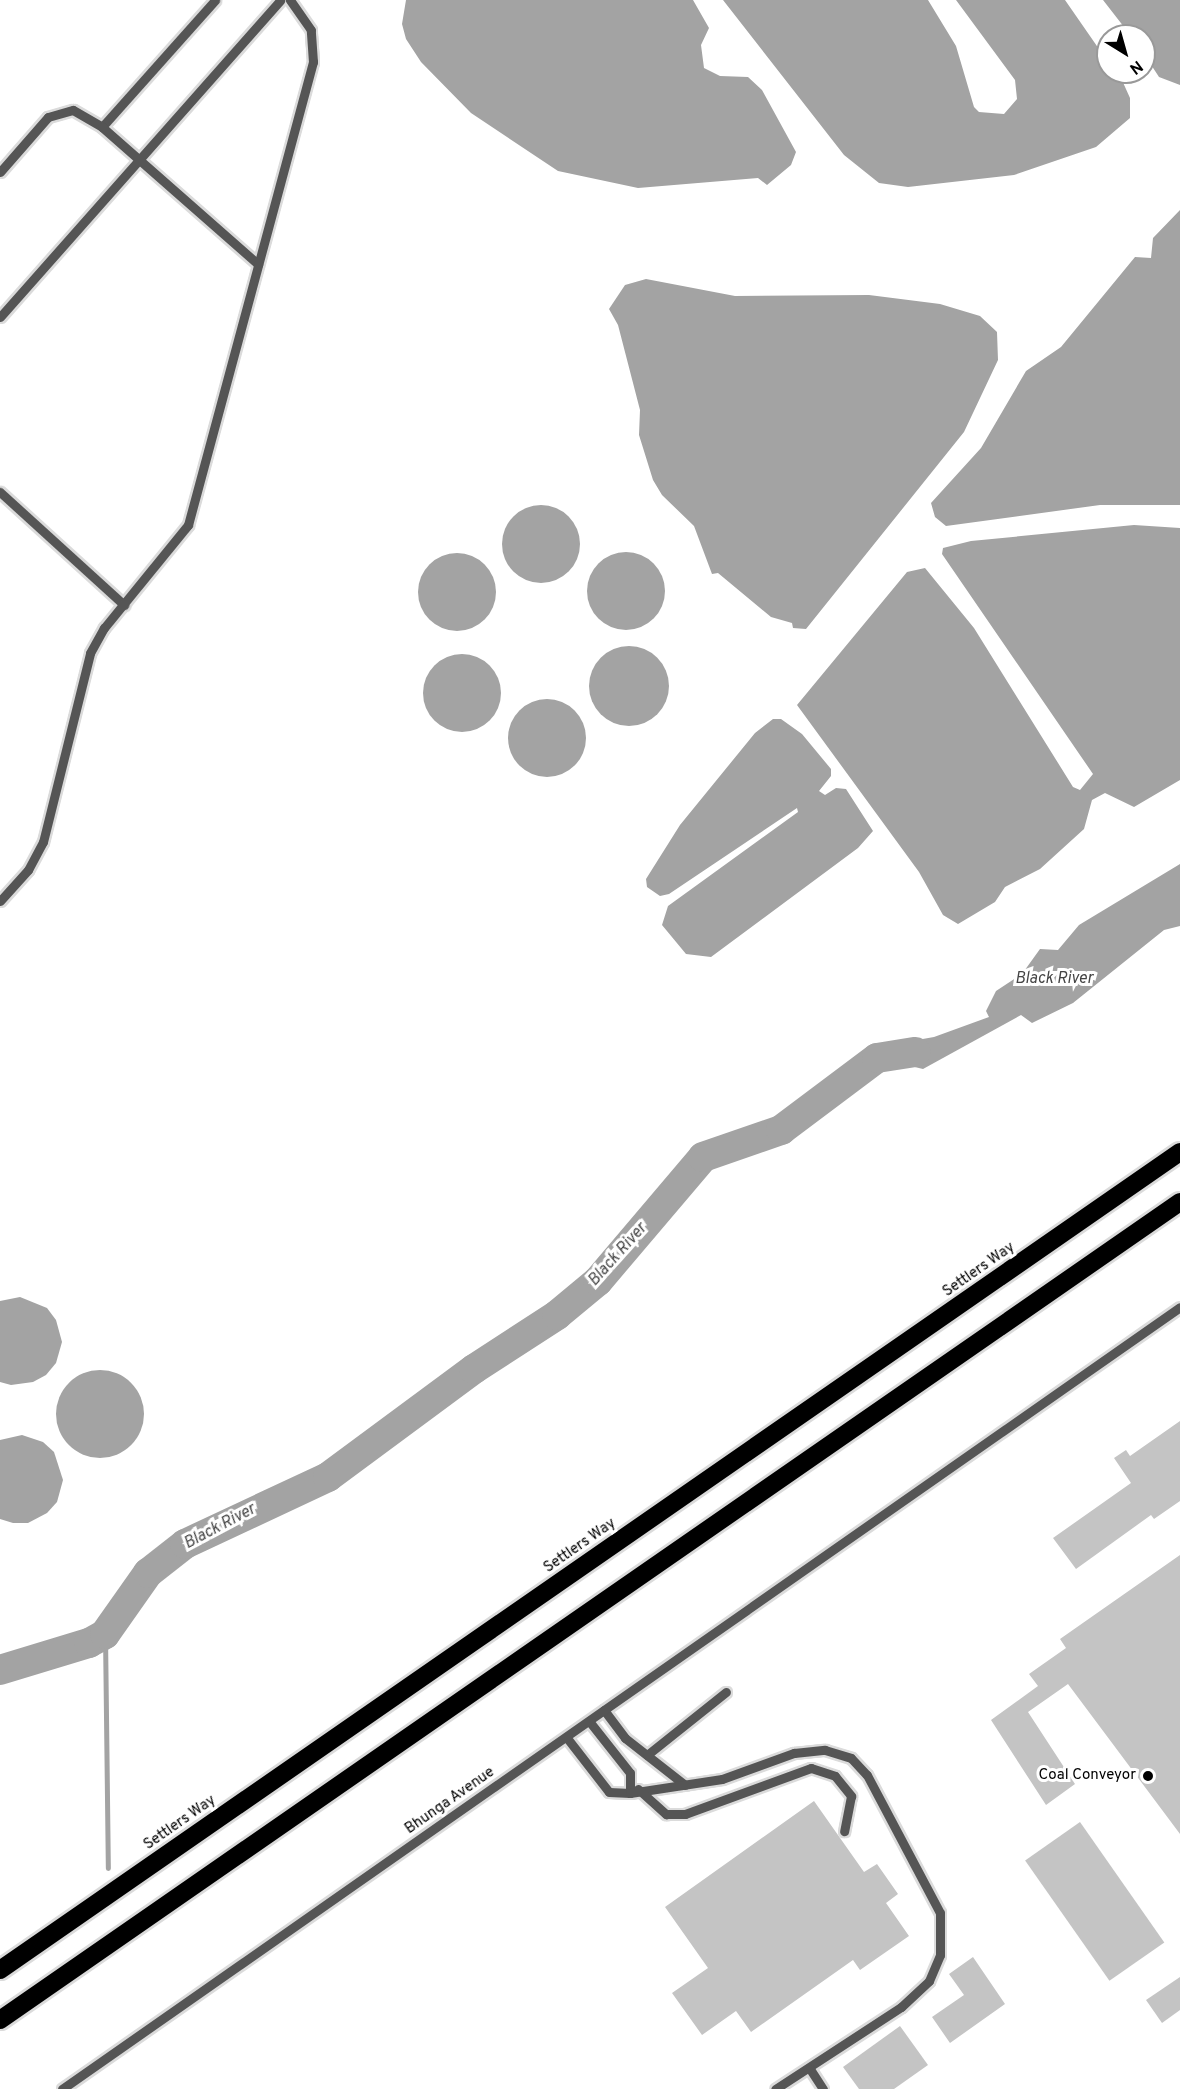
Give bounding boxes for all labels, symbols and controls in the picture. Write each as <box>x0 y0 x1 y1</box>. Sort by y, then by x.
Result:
north arrow <box>1096 24 1156 84</box>
text: N <box>1125 55 1146 78</box>
water label: Black River <box>1015 969 1093 989</box>
water label: Black River <box>585 1220 651 1290</box>
street label: Settlers Way <box>939 1239 1019 1301</box>
water label: Black River <box>181 1500 259 1554</box>
street label: Settlers Way <box>540 1515 620 1577</box>
street label: Bhunga Avenue <box>402 1763 498 1839</box>
place label: Coal Conveyor <box>1038 1767 1136 1785</box>
marker: Coal Conveyor <box>1141 1769 1155 1783</box>
street label: Settlers Way <box>140 1792 220 1854</box>

